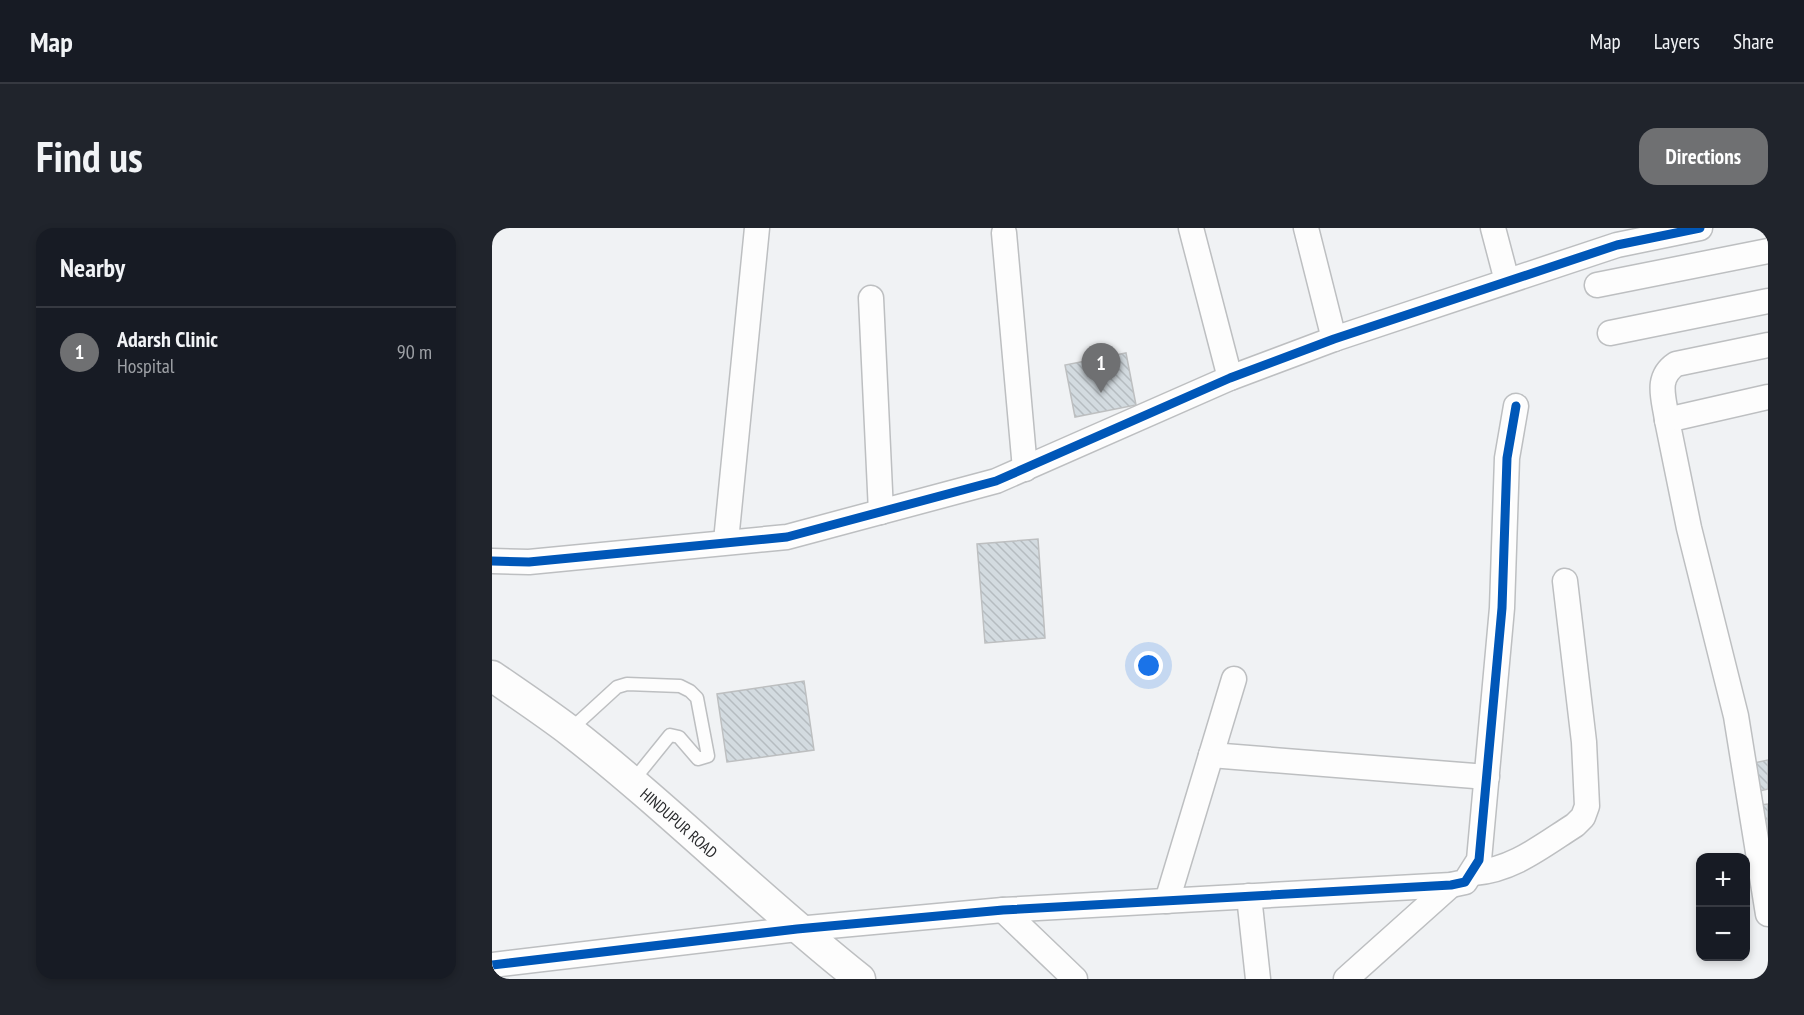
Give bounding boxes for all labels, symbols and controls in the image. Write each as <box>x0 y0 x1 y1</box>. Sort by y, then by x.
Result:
text: Map <box>30 23 73 60</box>
text: Map <box>1590 28 1621 55</box>
text: Layers <box>1654 28 1700 55</box>
text: Share <box>1733 28 1774 55</box>
button: Directions <box>1639 128 1768 185</box>
text: Find us <box>36 129 143 184</box>
text: Nearby <box>60 251 125 284</box>
text: Adarsh Clinic <box>117 325 218 353</box>
text: 1 <box>75 339 84 365</box>
text: 90 m <box>397 339 432 365</box>
pin: 1 <box>1082 344 1120 393</box>
text: Hospital <box>117 353 174 379</box>
your location <box>1134 651 1163 680</box>
street label: HINDUPUR ROAD <box>636 784 722 862</box>
map controls <box>1696 853 1750 961</box>
button: + <box>1696 853 1750 907</box>
button: − <box>1696 907 1750 961</box>

